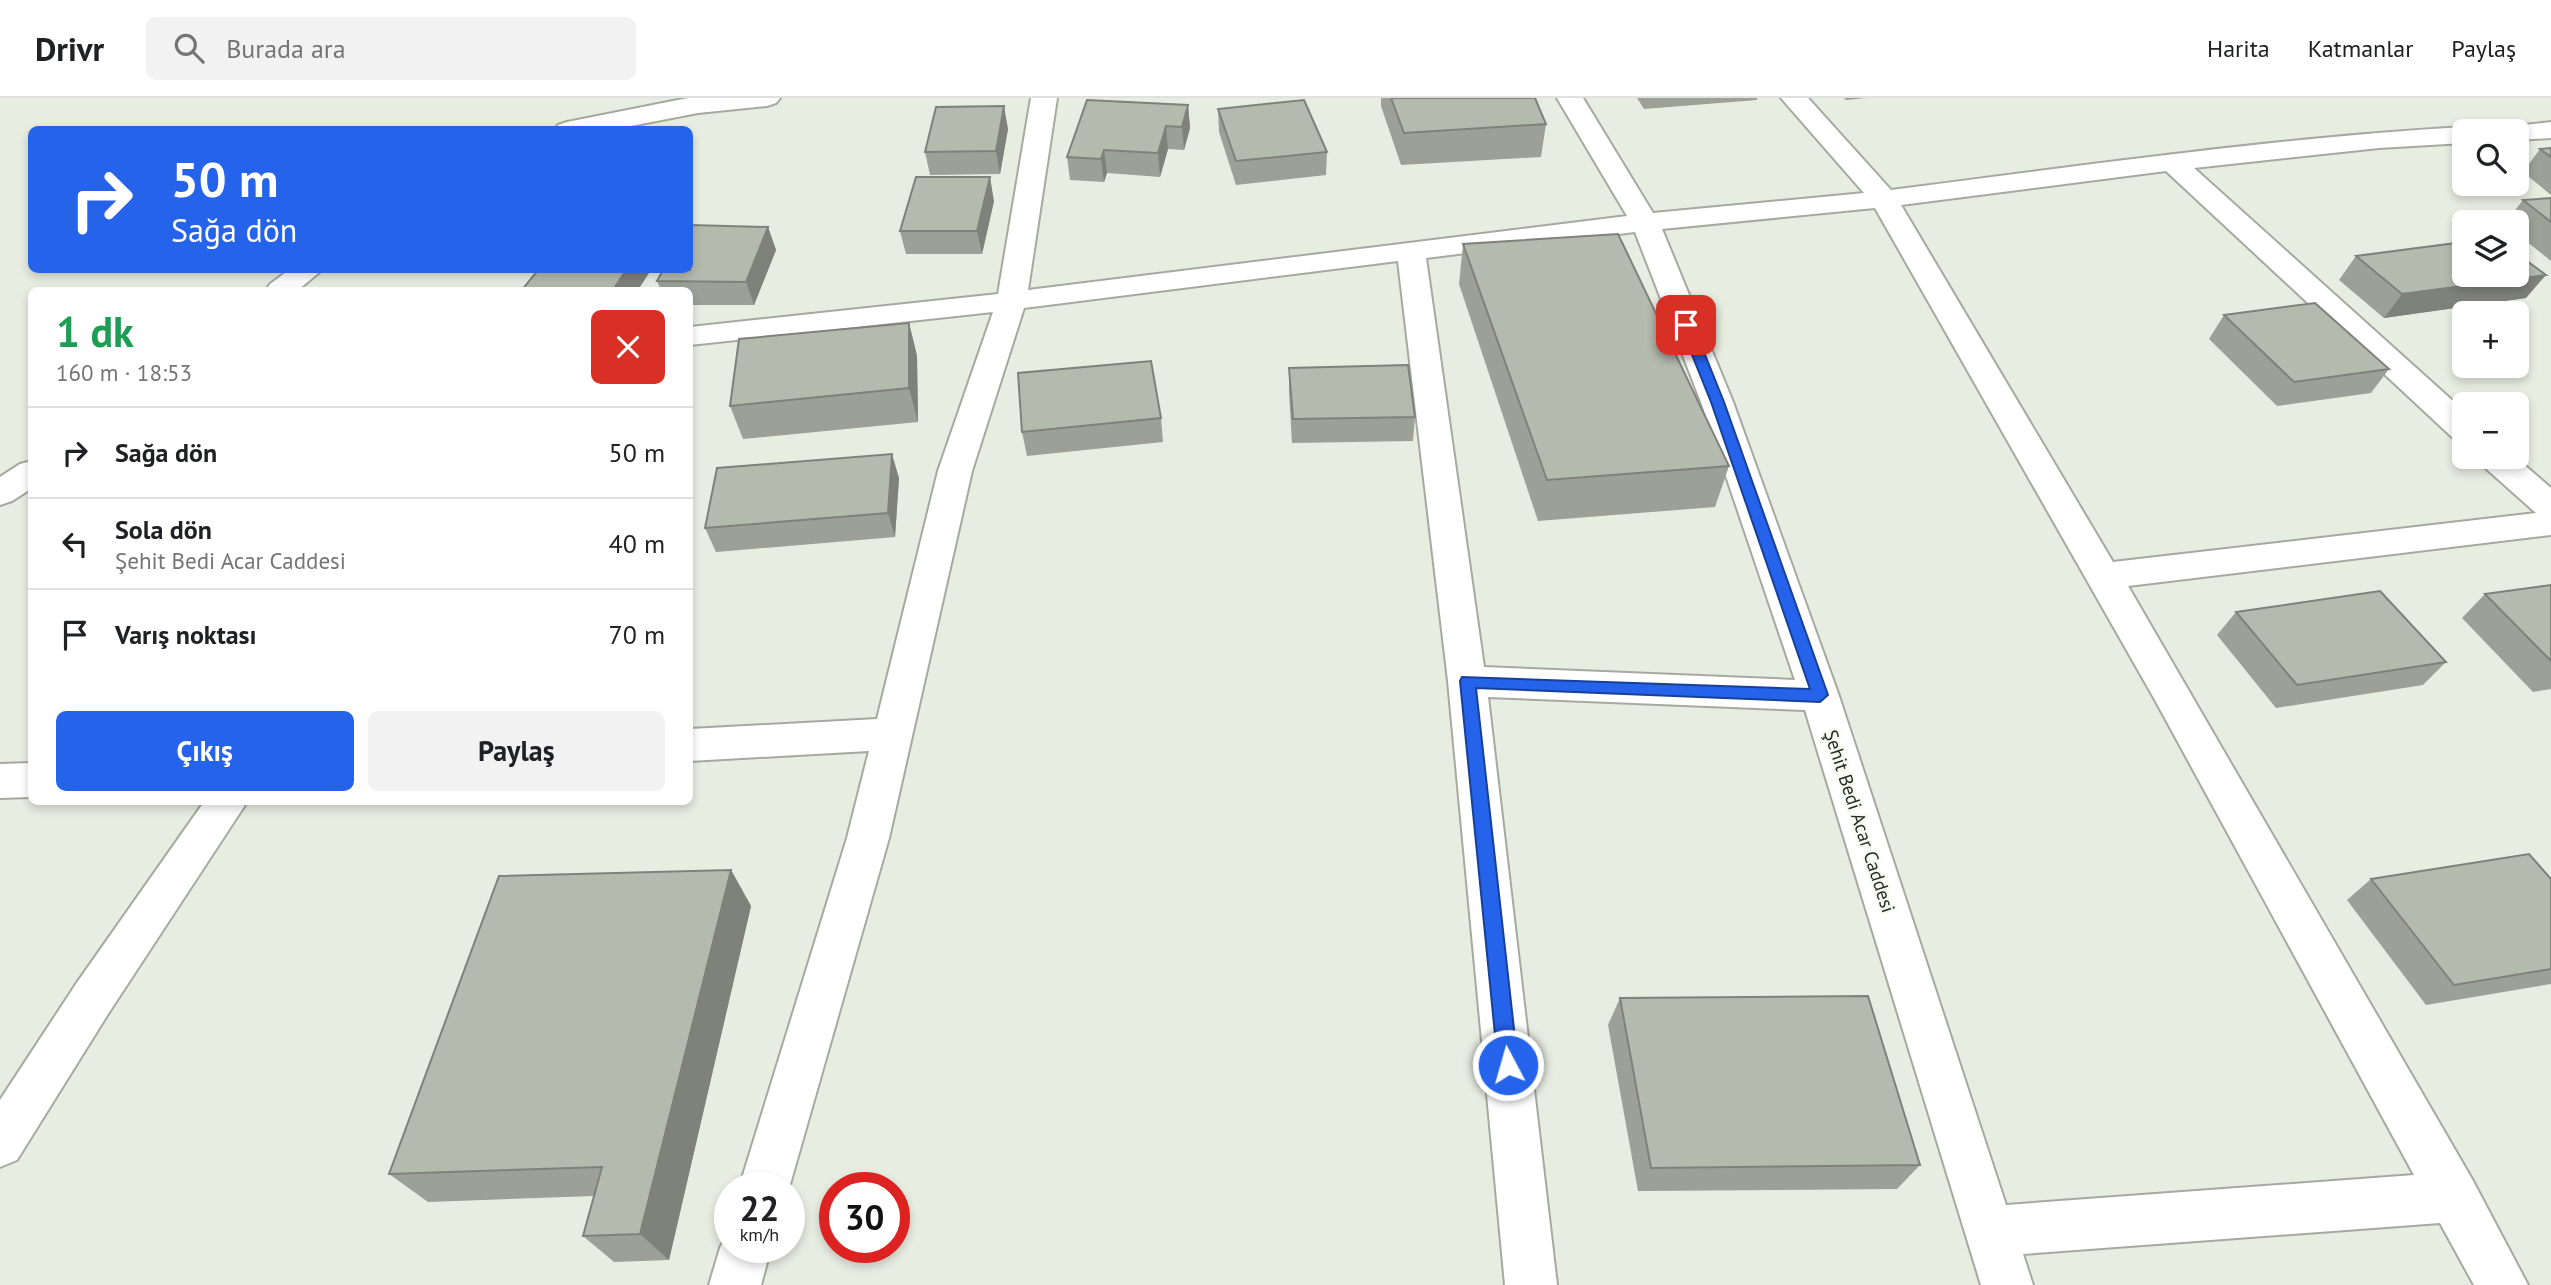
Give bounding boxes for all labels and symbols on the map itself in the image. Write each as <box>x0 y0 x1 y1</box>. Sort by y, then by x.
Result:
pin <box>1656 295 1716 355</box>
street label: Şehit Bedi Acar Caddesi <box>1819 727 1901 915</box>
position arrow <box>1471 1028 1545 1102</box>
speed limit sign: 30 <box>819 1172 910 1263</box>

